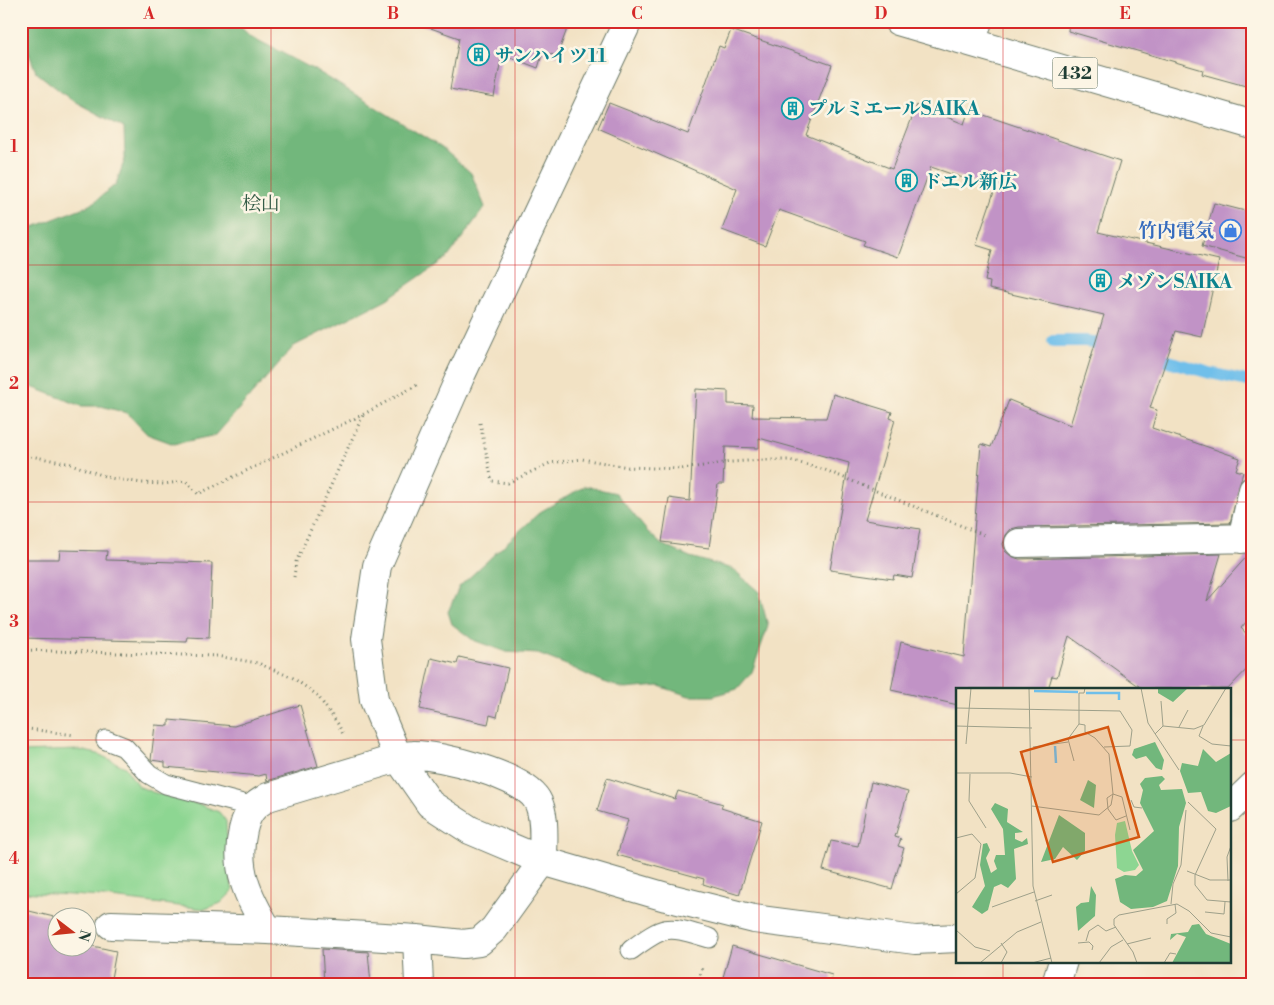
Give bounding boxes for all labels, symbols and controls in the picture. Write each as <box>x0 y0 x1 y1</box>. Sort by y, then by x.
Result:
text: A <box>142 4 155 24</box>
text: B <box>387 4 399 24</box>
text: C <box>631 4 643 24</box>
text: D <box>875 4 888 24</box>
text: E <box>1119 4 1131 24</box>
building icon: サンハイツ11 <box>467 43 491 67</box>
place label: サンハイツ11 <box>495 44 607 68</box>
road number: 432 <box>1052 58 1098 88</box>
building icon: プルミエールSAIKA <box>780 96 804 120</box>
place label: プルミエールSAIKA <box>808 97 980 121</box>
text: 1 <box>10 137 18 157</box>
building icon: ドエル新広 <box>895 169 919 193</box>
place label: ドエル新広 <box>923 170 1017 194</box>
park label: 桧山 <box>242 192 280 216</box>
shop icon: 竹内電気 <box>1218 218 1242 242</box>
place label: 竹内電気 <box>1138 219 1214 243</box>
building icon: メゾンSAIKA <box>1089 269 1113 293</box>
place label: メゾンSAIKA <box>1117 270 1233 294</box>
text: 2 <box>9 374 19 394</box>
text: 3 <box>9 612 19 632</box>
inset map <box>956 688 1232 962</box>
text: 4 <box>9 849 20 869</box>
north arrow <box>48 908 98 958</box>
text: N <box>73 928 94 943</box>

